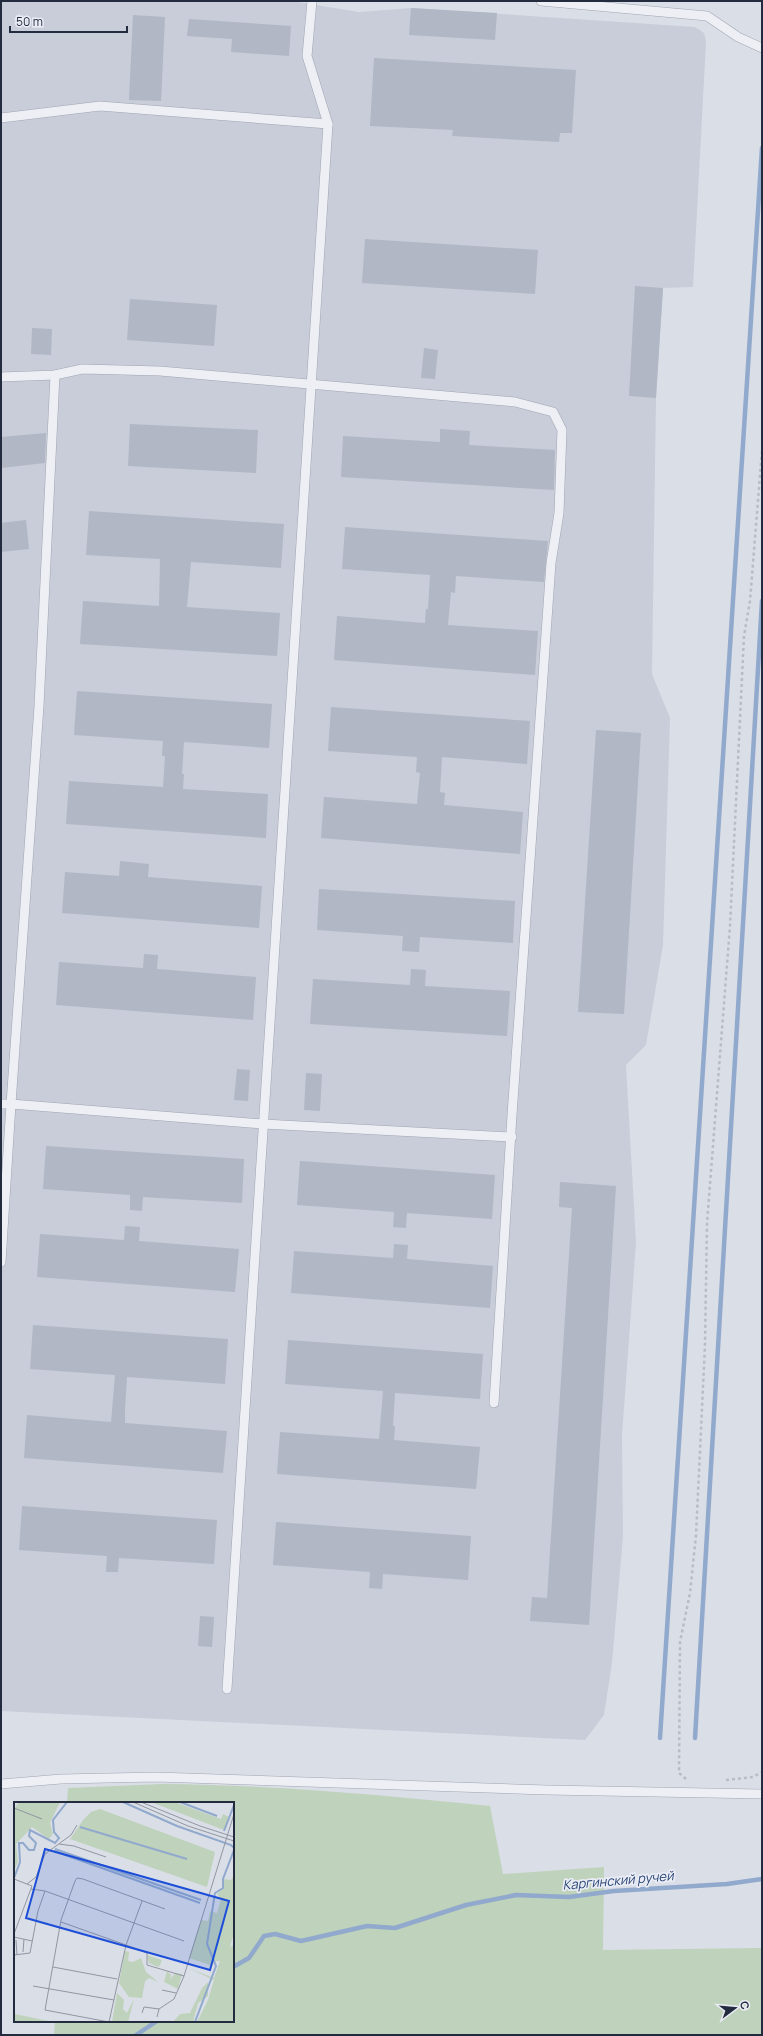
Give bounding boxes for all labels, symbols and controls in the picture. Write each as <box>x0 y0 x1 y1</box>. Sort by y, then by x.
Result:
scale bar <box>10 8 127 34</box>
text: 50 m <box>16 13 43 30</box>
inset map <box>14 1802 234 2022</box>
water label: Каргинский ручей <box>562 1866 676 1894</box>
north arrow <box>715 1988 755 2028</box>
text: С <box>737 1999 753 2011</box>

